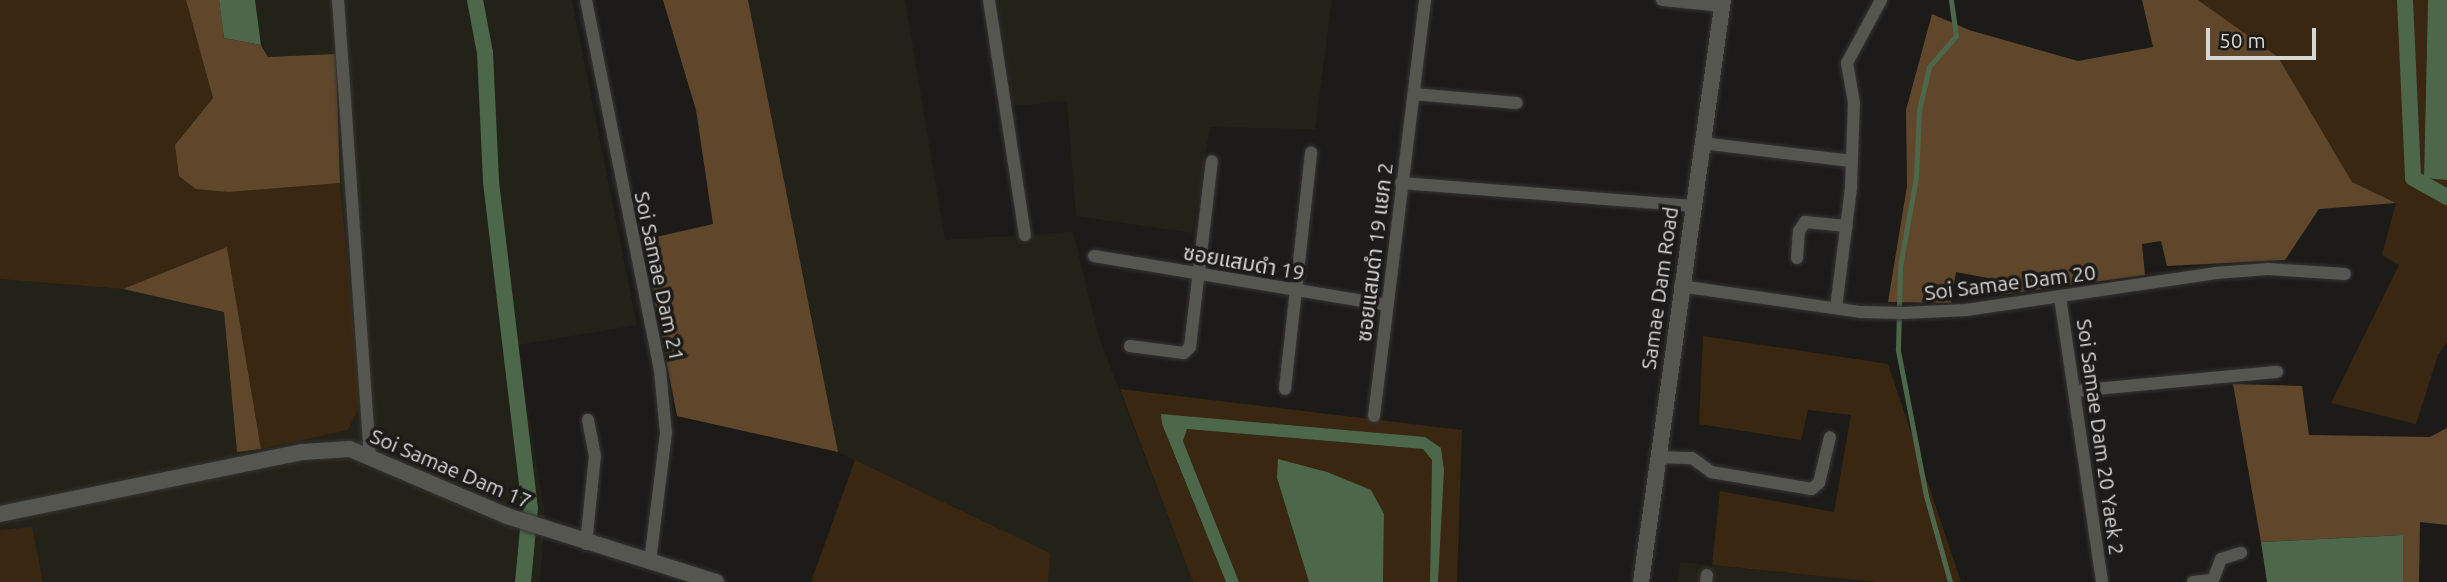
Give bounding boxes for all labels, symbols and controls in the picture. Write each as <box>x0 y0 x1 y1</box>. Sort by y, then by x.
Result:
scale bar <box>2209 14 2319 58</box>
text: 50 m <box>2219 28 2266 52</box>
street label: ซอยแสมดำ 19 แยก 2 <box>1350 161 1398 343</box>
street label: Soi Samae Dam 21 <box>630 189 690 363</box>
street label: Samae Dam Road <box>1635 205 1683 371</box>
street label: ซอยแสมดำ 19 <box>1181 239 1307 285</box>
street label: Soi Samae Dam 20 <box>1923 259 2097 305</box>
street label: Soi Samae Dam 20 Yaek 2 <box>2072 317 2130 557</box>
street label: Soi Samae Dam 17 <box>367 423 535 513</box>

